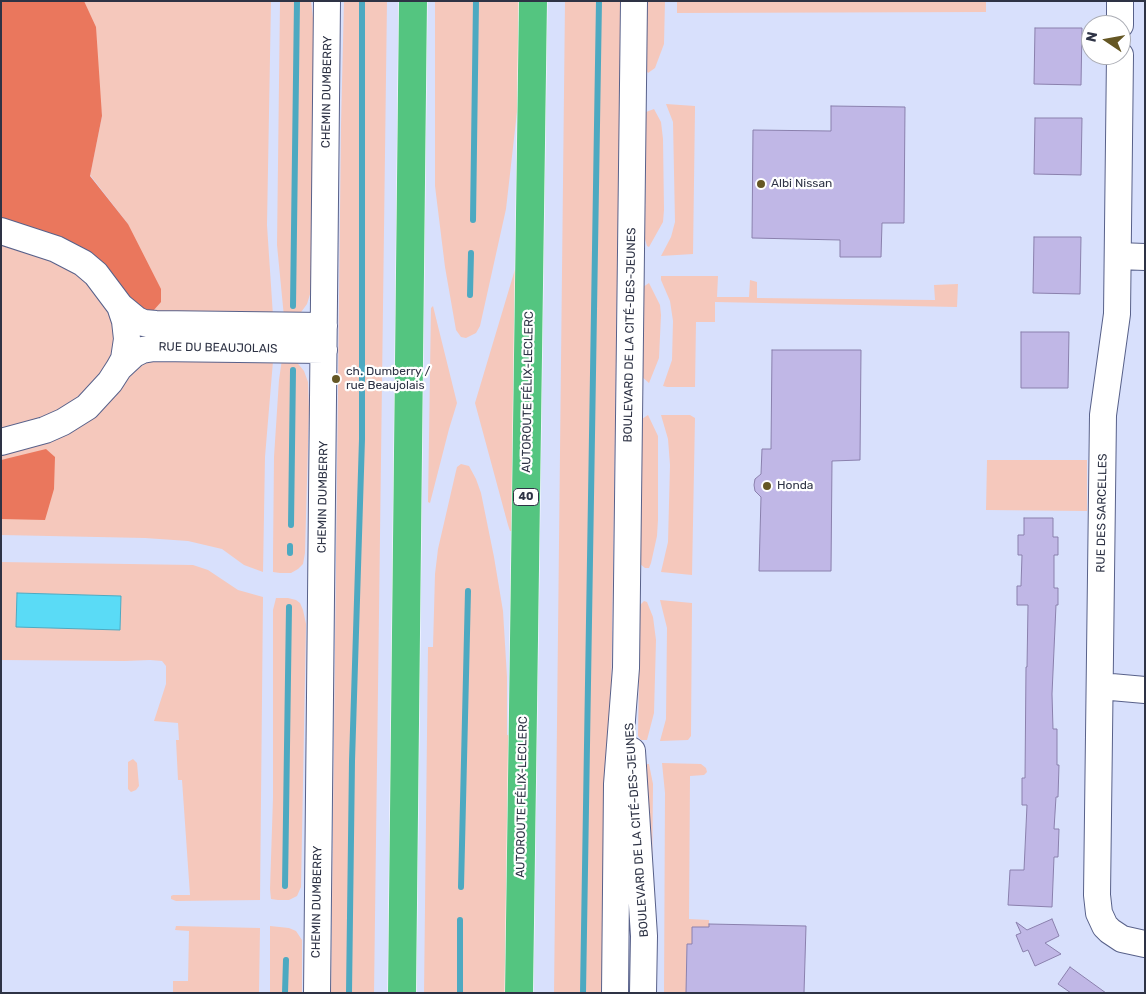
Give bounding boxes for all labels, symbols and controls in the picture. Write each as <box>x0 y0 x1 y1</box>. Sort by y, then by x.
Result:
north arrow <box>1081 15 1131 65</box>
text: N <box>1082 30 1101 44</box>
street label: CHEMIN DUMBERRY <box>319 36 335 148</box>
place label: Albi Nissan <box>771 177 832 191</box>
marker: Albi Nissan <box>755 178 767 190</box>
street label: BOULEVARD DE LA CITÉ-DES-JEUNES <box>621 227 639 443</box>
street label: AUTOROUTE FÉLIX-LECLERC <box>519 311 537 473</box>
street label: RUE DU BEAUJOLAIS <box>158 340 278 356</box>
place label: ch. Dumberry / rue Beaujolais <box>346 365 430 393</box>
marker: ch. Dumberry / rue Beaujolais <box>330 373 342 385</box>
street label: CHEMIN DUMBERRY <box>315 441 331 553</box>
street label: RUE DES SARCELLES <box>1094 453 1110 573</box>
place label: Honda <box>777 479 813 493</box>
marker: Honda <box>761 480 773 492</box>
road number: 40 <box>514 488 538 506</box>
street label: AUTOROUTE FÉLIX-LECLERC <box>513 716 531 878</box>
street label: BOULEVARD DE LA CITÉ-DES-JEUNES <box>622 722 652 938</box>
street label: CHEMIN DUMBERRY <box>309 846 325 958</box>

